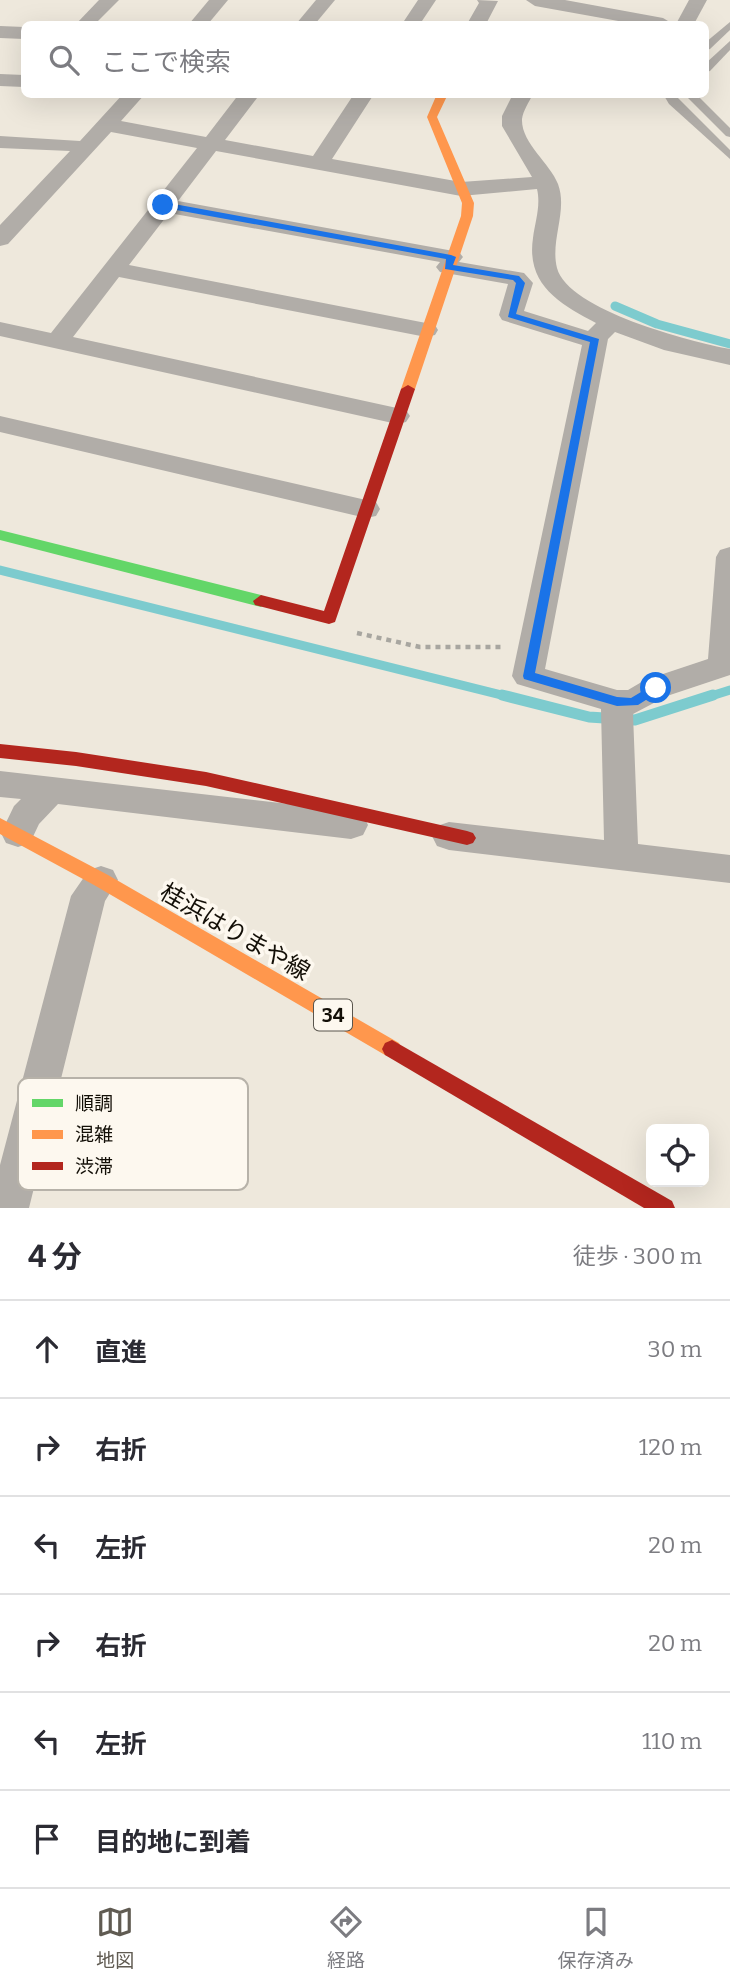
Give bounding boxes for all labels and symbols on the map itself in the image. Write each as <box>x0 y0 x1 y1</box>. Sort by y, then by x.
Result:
route end <box>147 189 178 220</box>
route start <box>640 672 671 703</box>
street label: 桂浜はりまや線 <box>155 878 315 986</box>
road number: 34 <box>314 1000 352 1030</box>
legend <box>18 1078 248 1190</box>
text: 順調 <box>75 1092 113 1115</box>
text: 混雑 <box>75 1123 113 1146</box>
text: 渋滞 <box>75 1155 113 1178</box>

